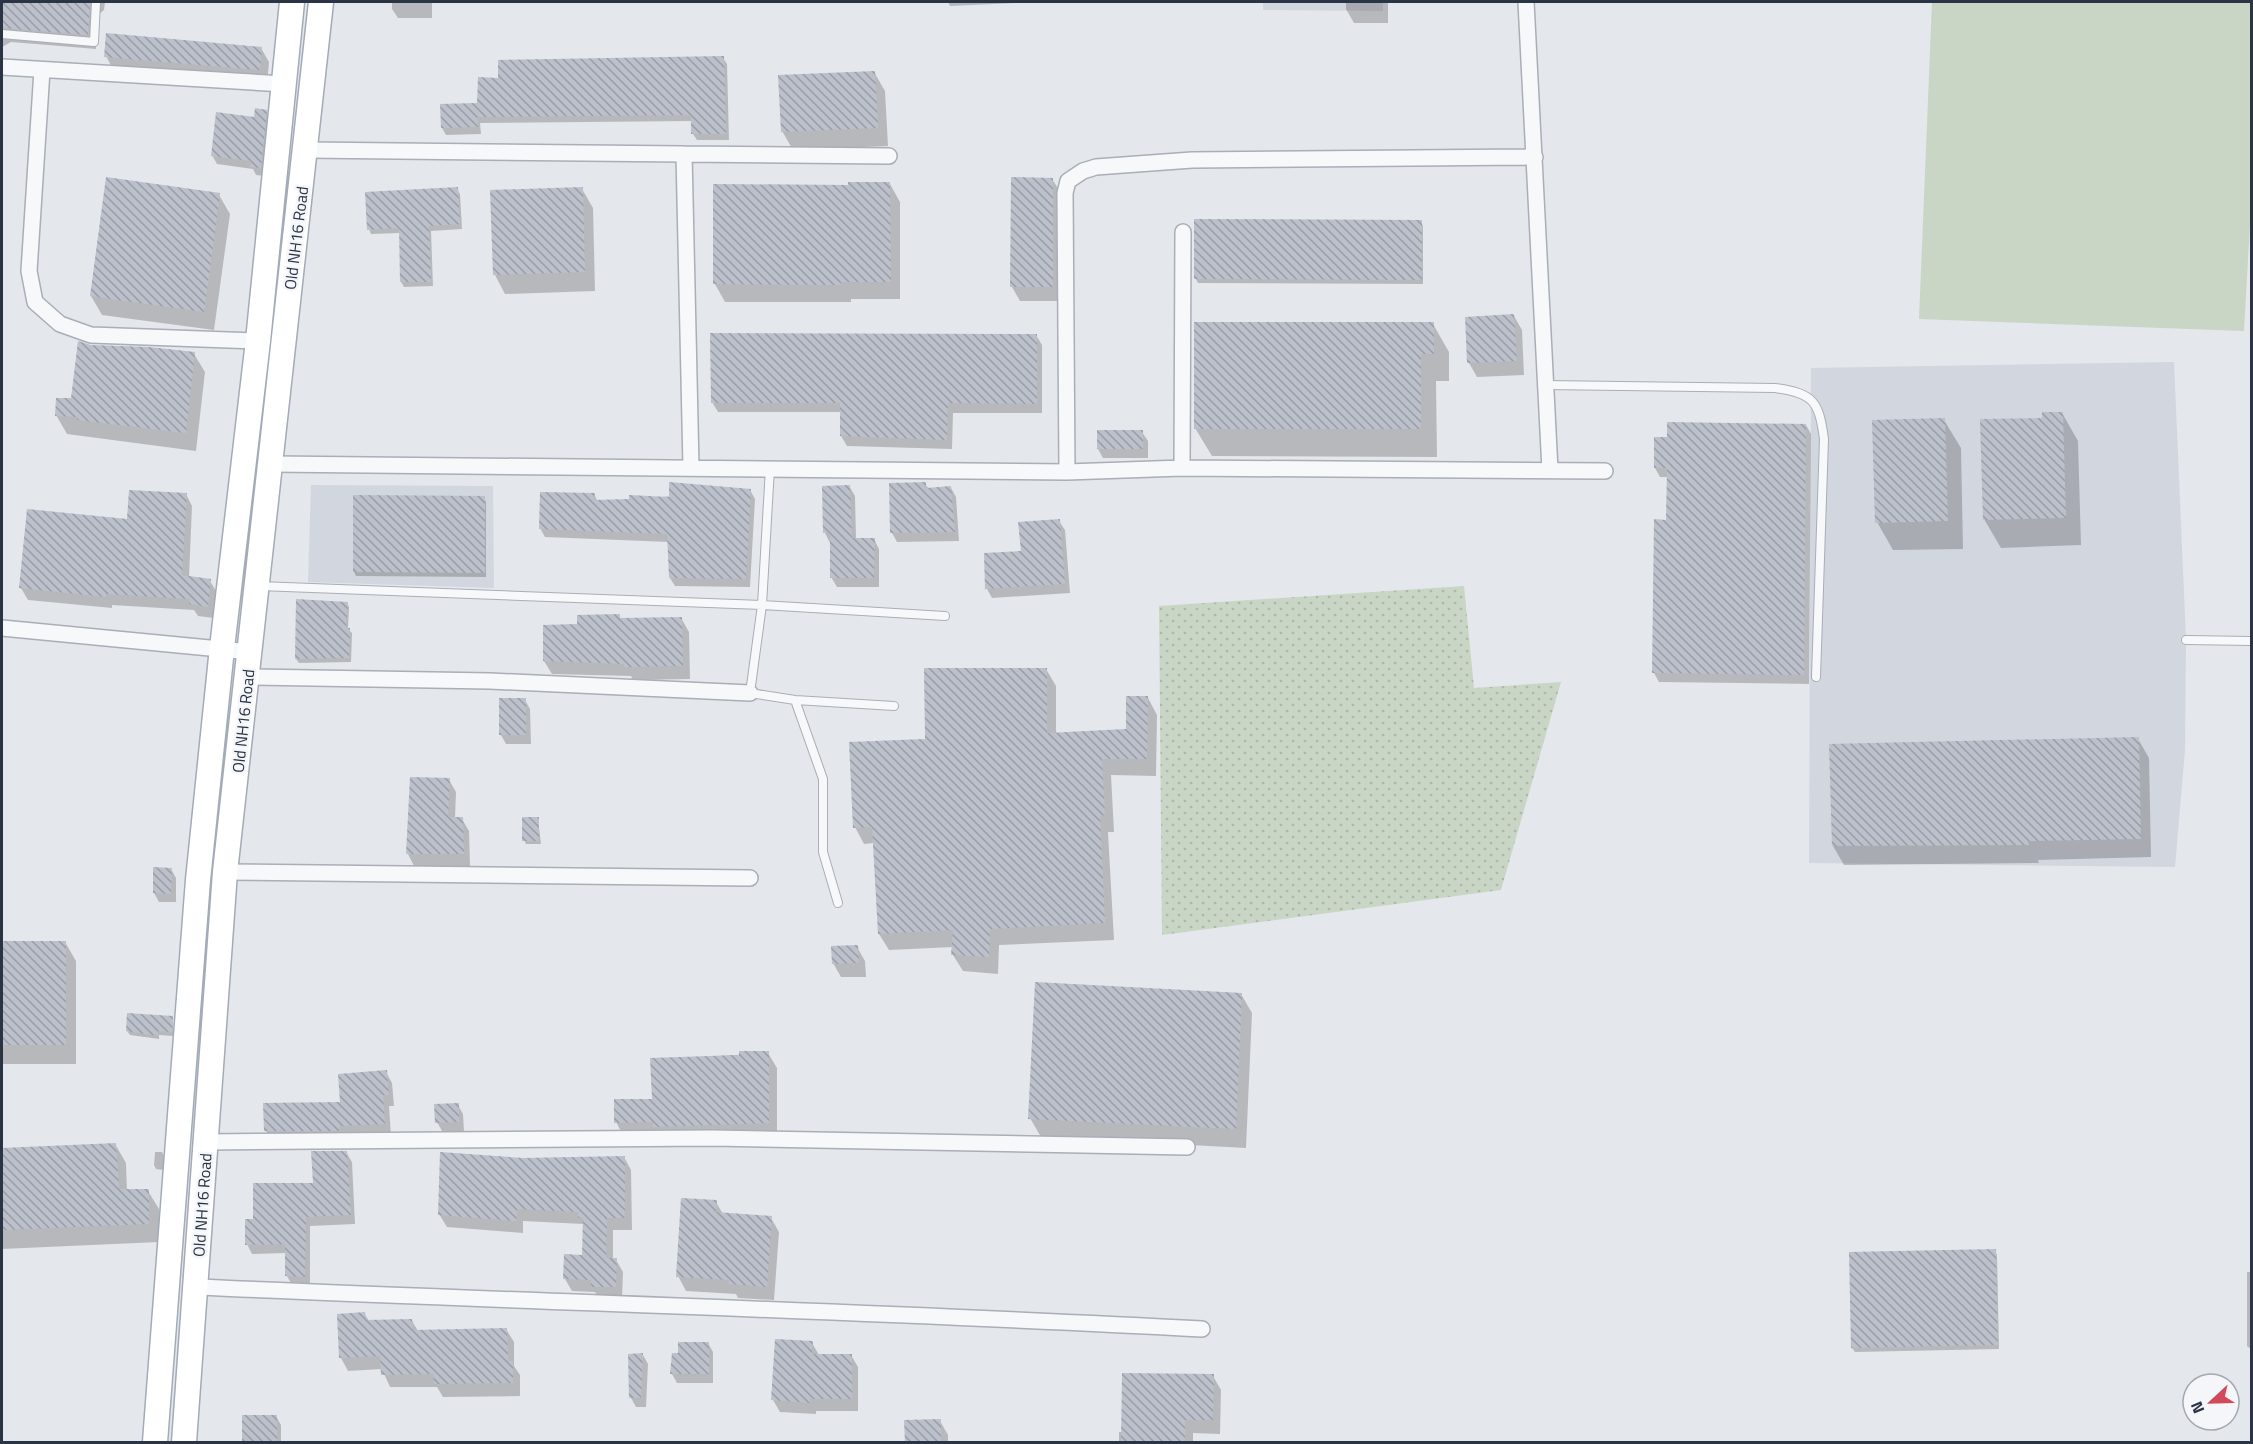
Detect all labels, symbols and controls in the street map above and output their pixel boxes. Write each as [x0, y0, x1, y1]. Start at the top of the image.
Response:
street label: Old NH16 Road [278, 185, 314, 291]
street label: Old NH16 Road [226, 668, 260, 774]
street label: Old NH16 Road [186, 1152, 218, 1258]
north arrow [2181, 1372, 2241, 1432]
text: N [2184, 1398, 2210, 1417]

